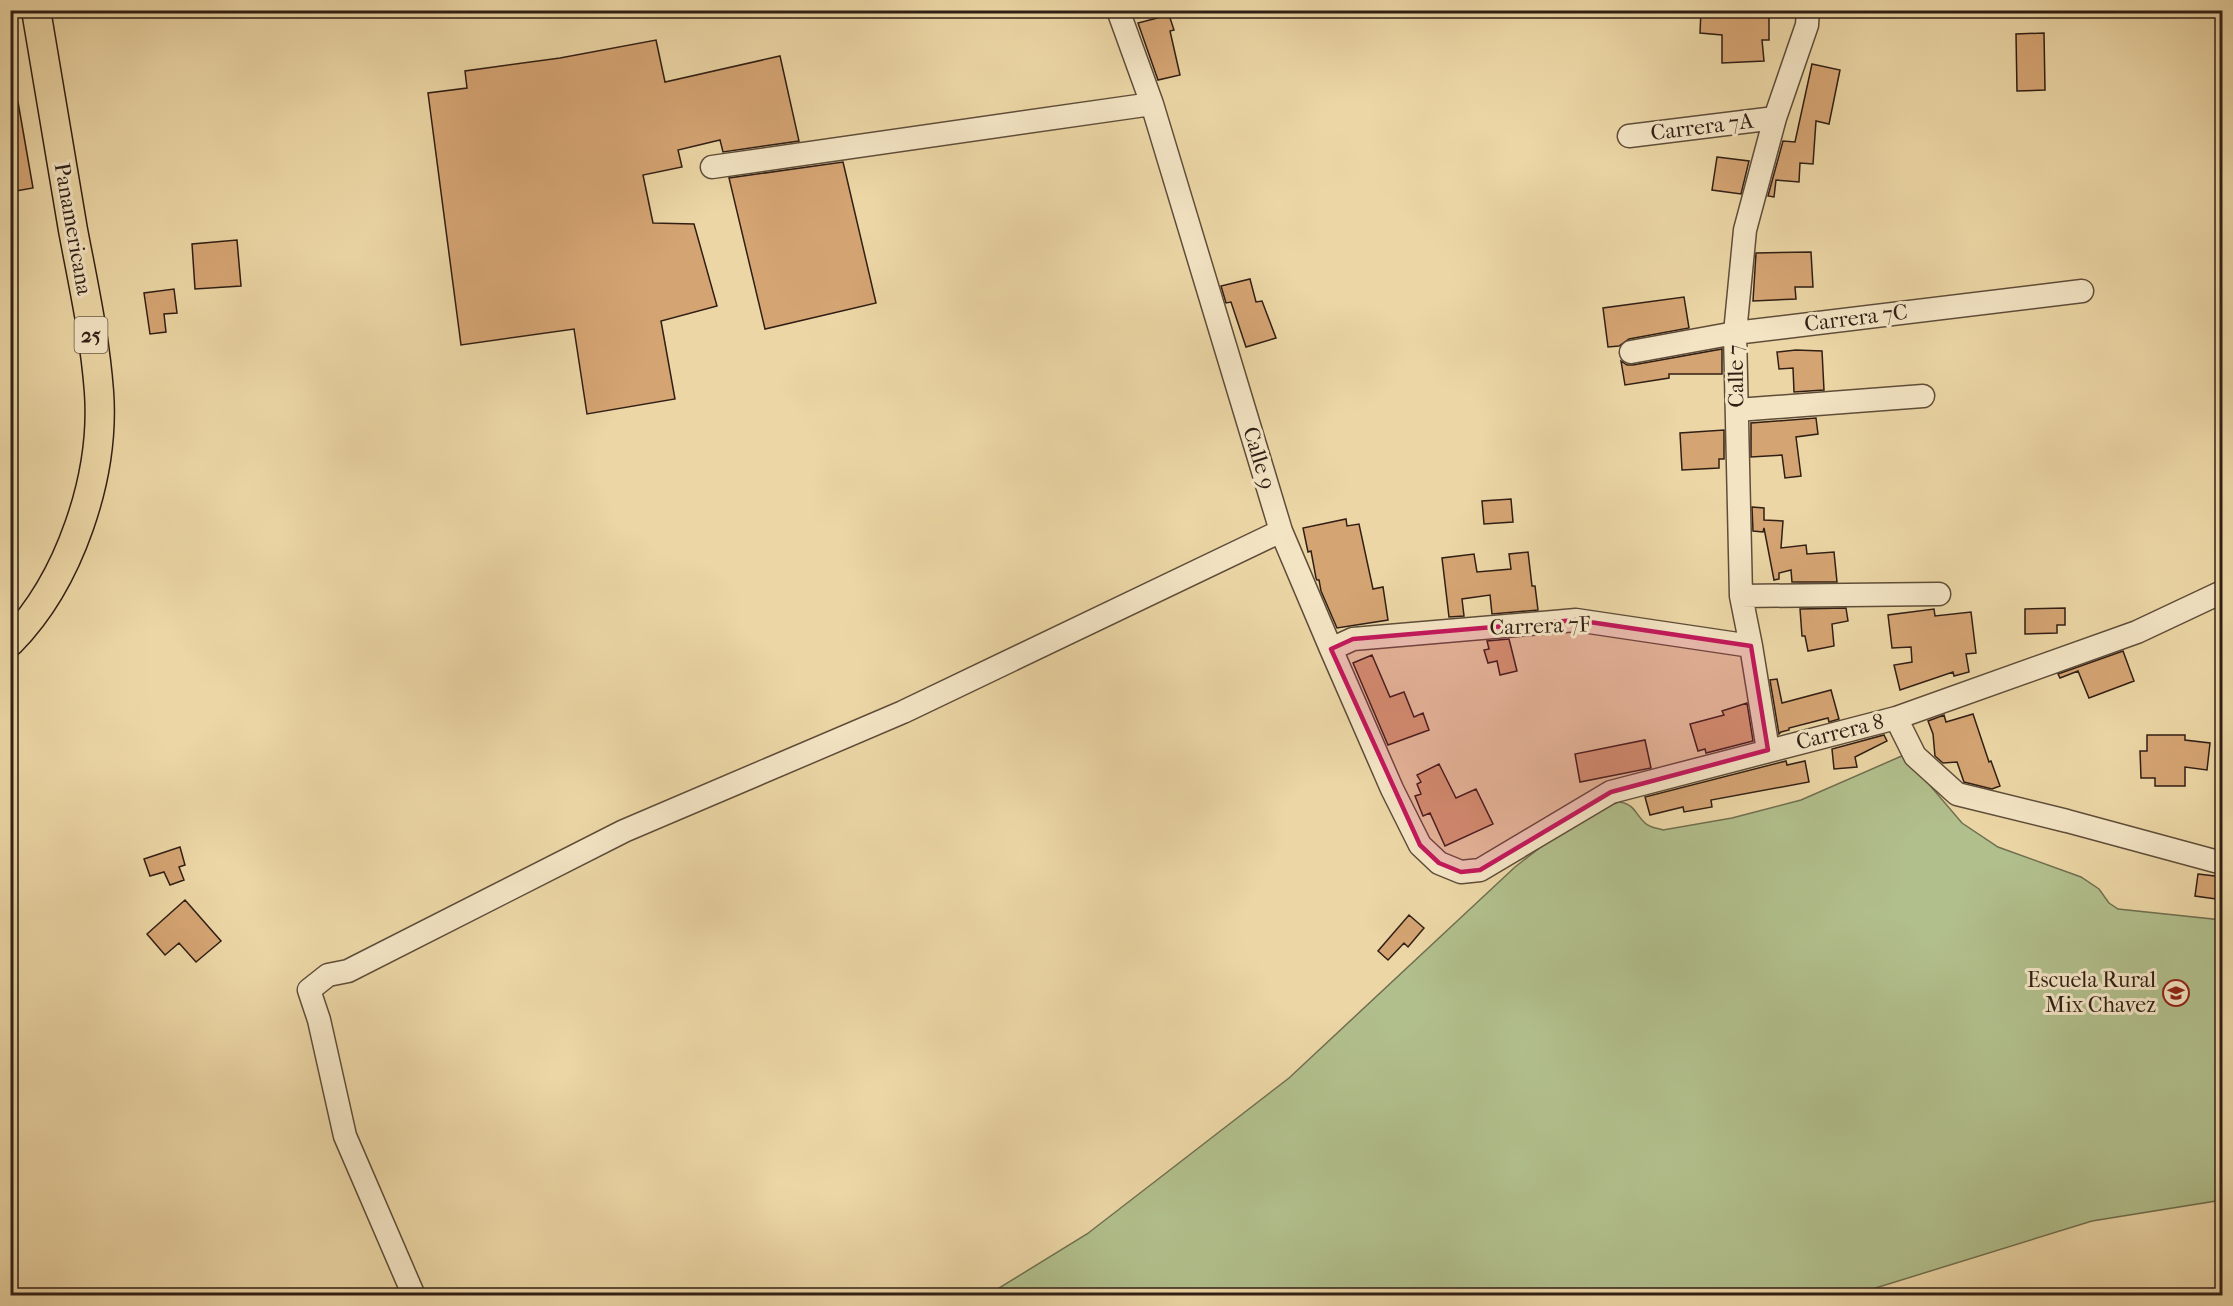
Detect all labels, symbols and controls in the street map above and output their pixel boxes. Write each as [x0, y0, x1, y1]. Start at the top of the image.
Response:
street label: Carrera 7A [1649, 108, 1756, 146]
street label: Panamericana [49, 161, 98, 298]
street label: Carrera 7C [1803, 299, 1909, 337]
road number: 25 [74, 317, 107, 353]
street label: Calle 7 [1722, 344, 1750, 408]
street label: Calle 9 [1237, 424, 1281, 492]
street label: Carrera 7F [1489, 611, 1591, 641]
street label: Carrera 8 [1793, 709, 1887, 755]
place label: Escuela Rural Mix Chavez [2027, 967, 2156, 1018]
school or university icon: Escuela Rural Mix Chavez [2161, 978, 2191, 1008]

